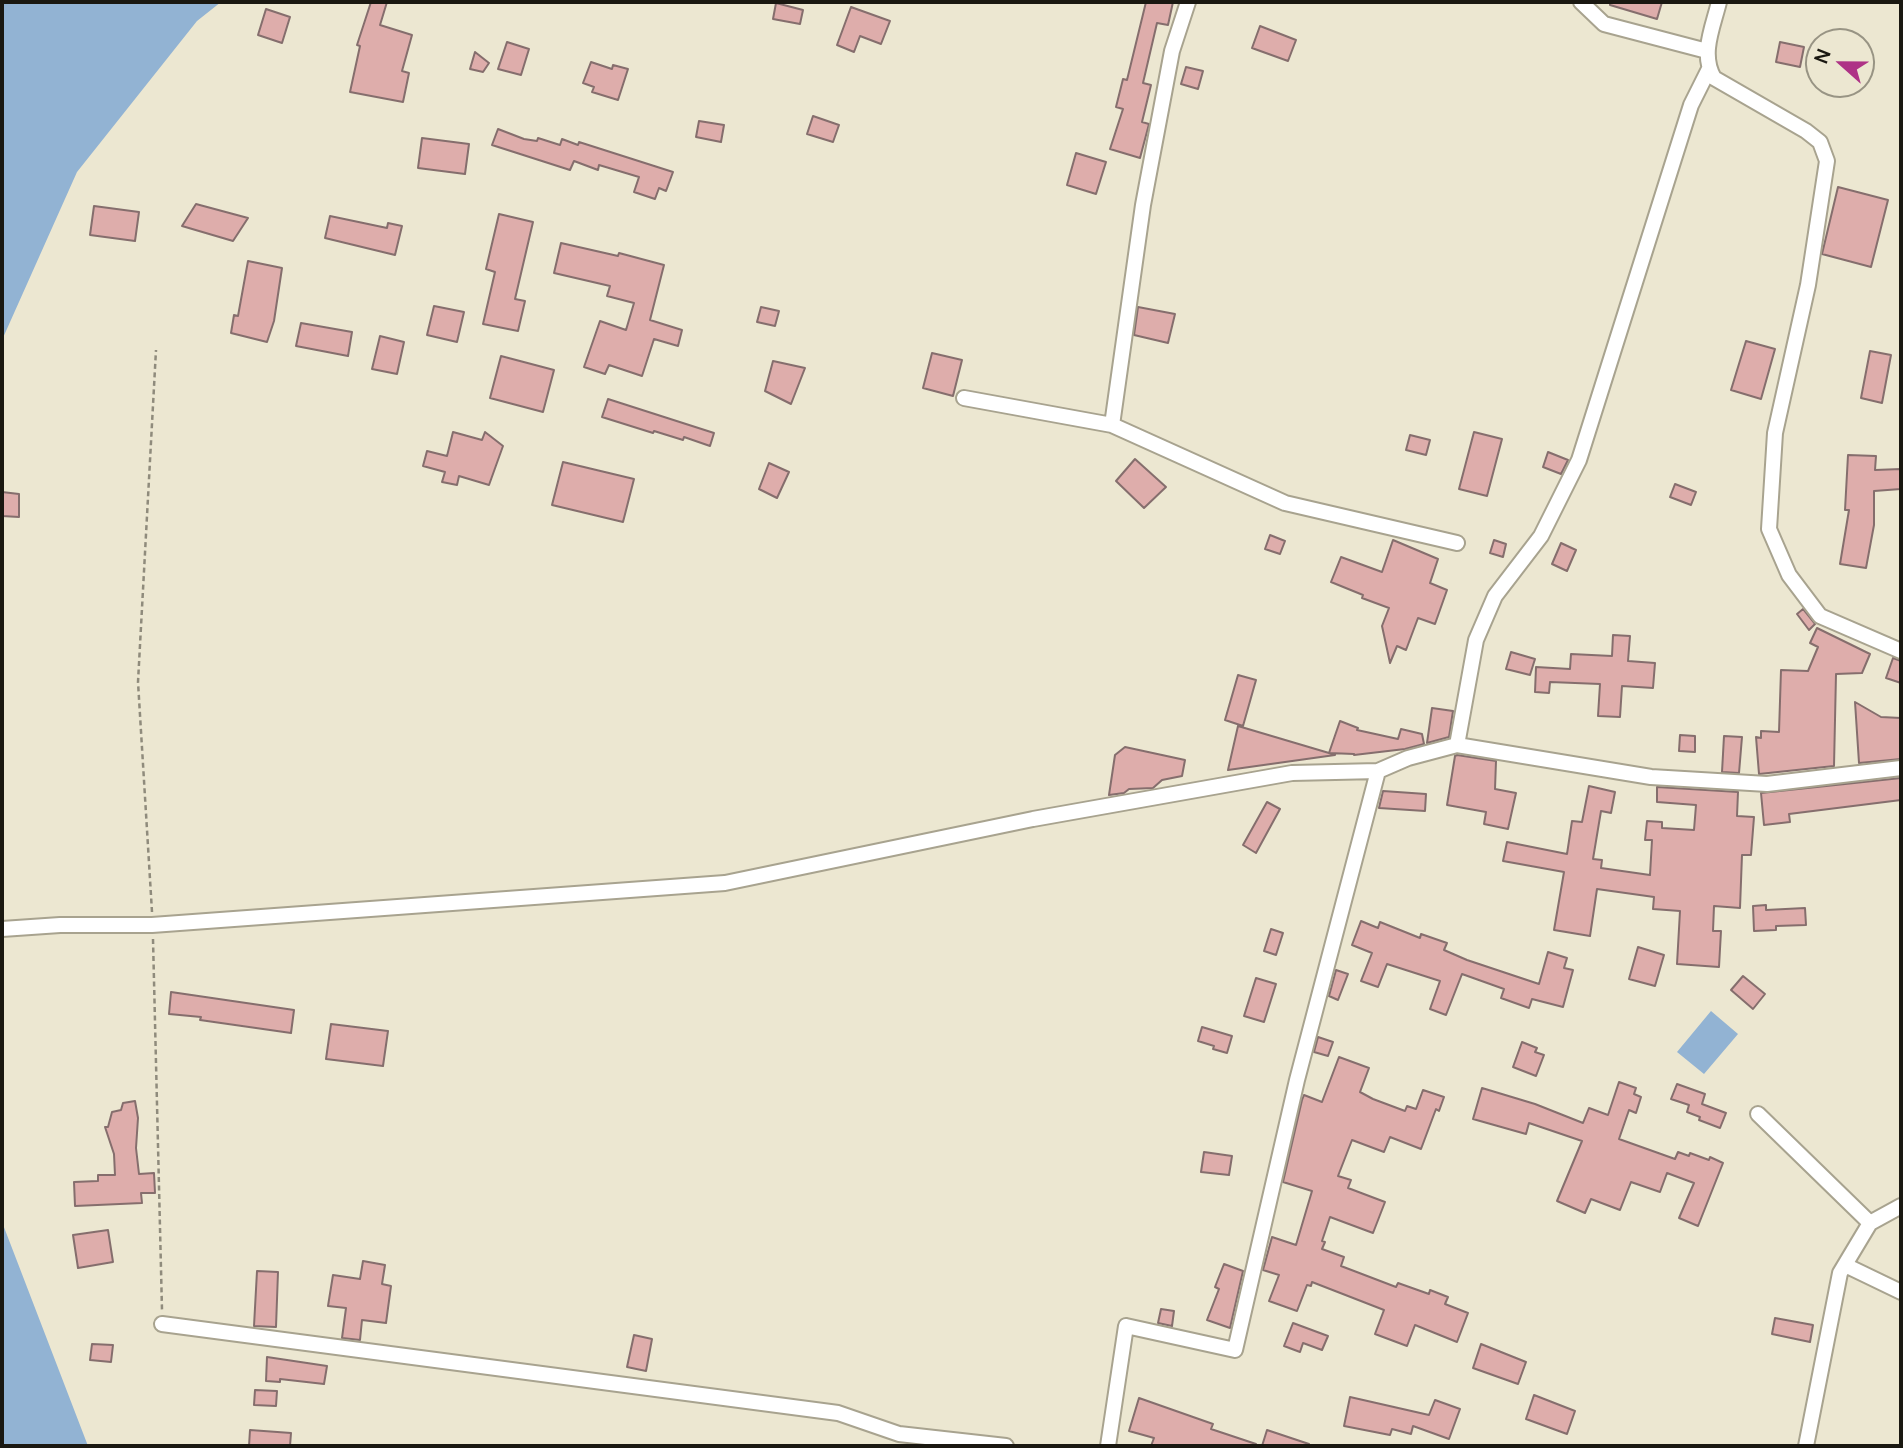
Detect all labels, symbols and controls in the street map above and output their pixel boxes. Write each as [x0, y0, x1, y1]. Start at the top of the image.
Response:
north arrow [1805, 28, 1875, 98]
text: N [1808, 45, 1837, 67]

